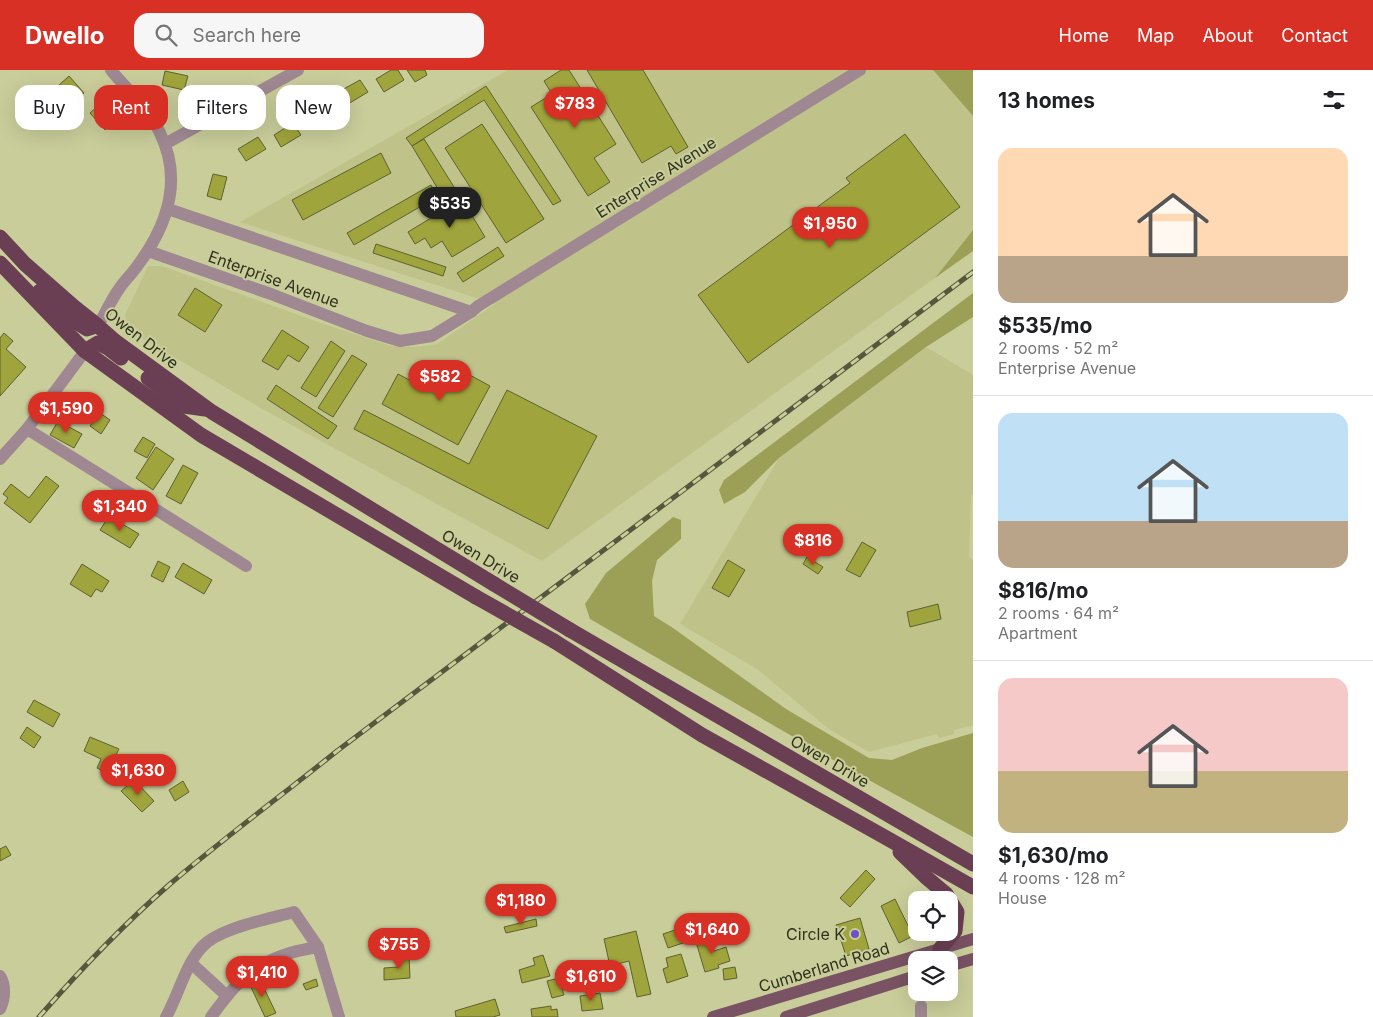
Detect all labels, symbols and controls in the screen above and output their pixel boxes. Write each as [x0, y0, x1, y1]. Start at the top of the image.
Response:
search box [134, 13, 484, 58]
text: Dwello [25, 21, 104, 50]
icon: search [152, 21, 180, 49]
text: Search here [192, 24, 301, 47]
text: Home [1059, 25, 1109, 46]
text: Map [1137, 25, 1174, 46]
text: About [1202, 25, 1253, 46]
text: Contact [1281, 25, 1348, 46]
chip: Buy [15, 85, 84, 130]
chip: Rent [94, 85, 168, 130]
chip: Filters [178, 85, 266, 130]
chip: New [276, 85, 350, 130]
icon: filters [1320, 86, 1348, 114]
pin: $783 [545, 87, 605, 129]
text: 13 homes [998, 88, 1095, 113]
text: $783 [555, 93, 595, 113]
street label: Enterprise Avenue [592, 132, 720, 222]
icon: home [1128, 180, 1218, 270]
pin: $535 [420, 186, 480, 229]
text: $535 [429, 193, 471, 213]
pin: $1,950 [789, 206, 871, 249]
text: $1,950 [803, 213, 857, 233]
street label: Enterprise Avenue [206, 246, 342, 312]
street label: Owen Drive [101, 303, 183, 373]
text: $535/mo [998, 313, 1092, 338]
text: 2 rooms · 52 m² [998, 338, 1118, 358]
text: Enterprise Avenue [998, 358, 1136, 378]
pin: $582 [410, 360, 470, 402]
text: $582 [419, 366, 461, 386]
pin: $1,590 [25, 392, 107, 434]
text: $1,590 [39, 398, 93, 418]
icon: home [1128, 446, 1218, 536]
pin: $1,340 [79, 490, 161, 532]
text: $1,340 [93, 496, 147, 516]
pin: $816 [783, 524, 843, 566]
street label: Owen Drive [438, 525, 524, 587]
text: $816 [794, 530, 832, 550]
text: $816/mo [998, 578, 1088, 603]
text: 2 rooms · 64 m² [998, 603, 1119, 623]
text: Apartment [998, 623, 1078, 643]
icon: home [1128, 711, 1218, 801]
street label: Owen Drive [787, 730, 873, 792]
pin: $1,630 [97, 754, 179, 796]
text: $1,630 [111, 760, 165, 780]
text: $1,630/mo [998, 843, 1109, 868]
text: 4 rooms · 128 m² [998, 868, 1126, 888]
pin: $1,180 [480, 884, 562, 926]
text: House [998, 888, 1047, 908]
text: $1,180 [496, 890, 546, 910]
map controls [908, 891, 958, 1001]
button: locate [908, 891, 958, 941]
pin: $1,640 [671, 912, 753, 955]
text: $1,640 [685, 919, 739, 939]
place label: Circle K [786, 924, 845, 944]
pin: $755 [369, 928, 429, 970]
marker: Circle K [849, 928, 861, 940]
text: $755 [379, 934, 419, 954]
street label: Cumberland Road [756, 938, 892, 996]
button: layers [908, 951, 958, 1001]
pin: $1,410 [221, 956, 303, 998]
pin: $1,610 [550, 960, 632, 1002]
text: $1,410 [237, 962, 287, 982]
text: $1,610 [566, 966, 616, 986]

